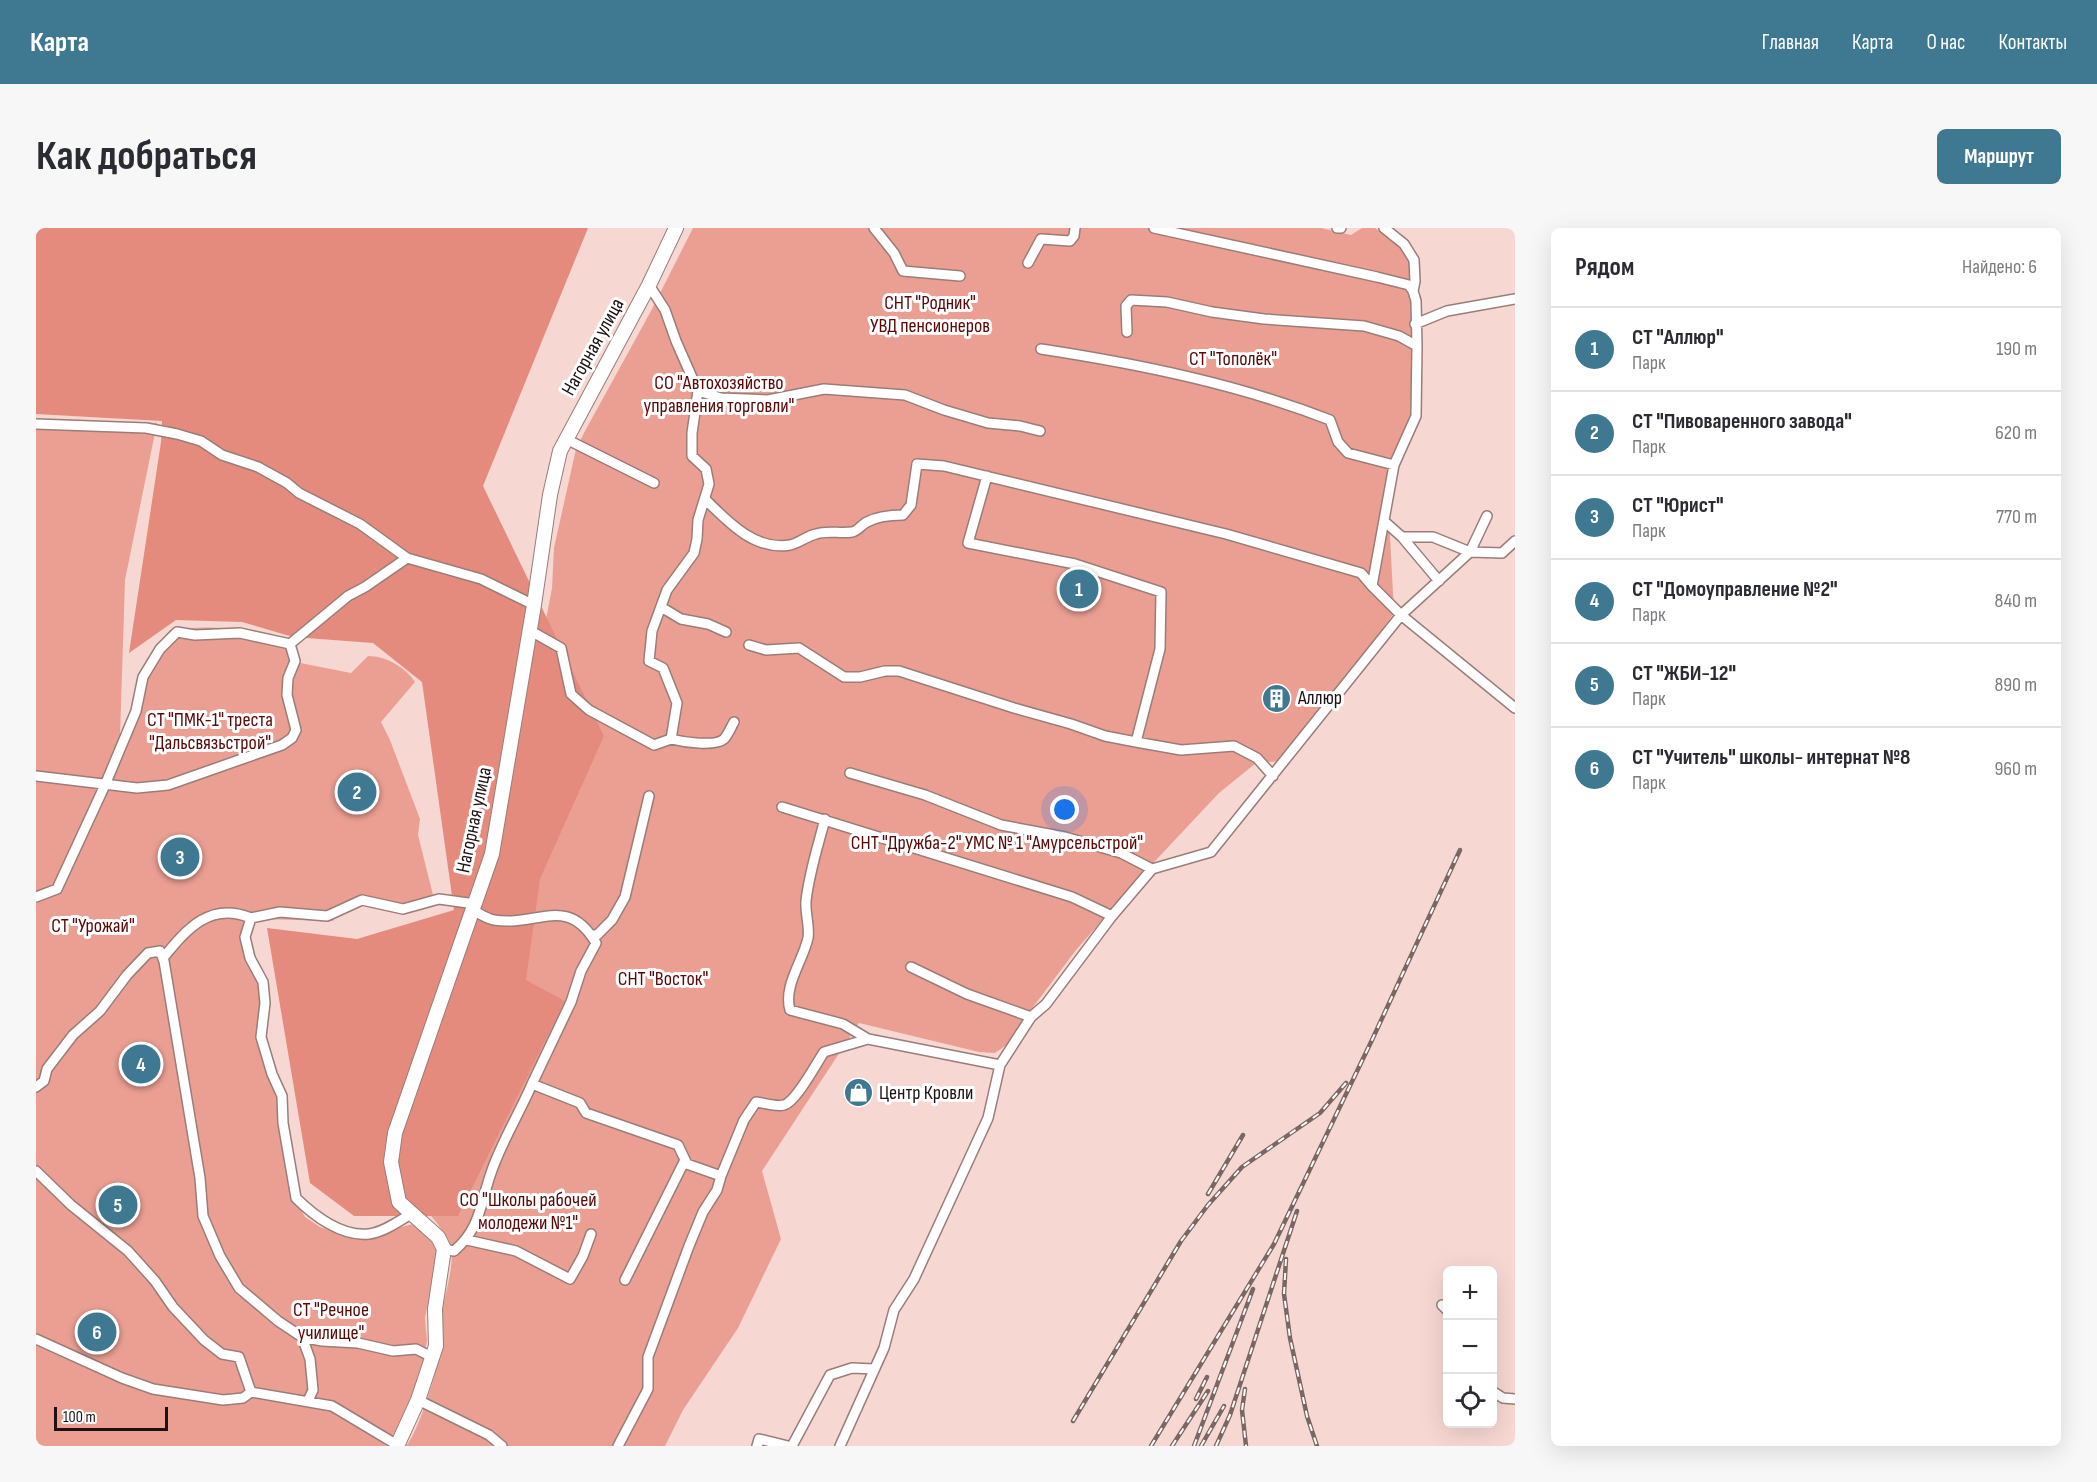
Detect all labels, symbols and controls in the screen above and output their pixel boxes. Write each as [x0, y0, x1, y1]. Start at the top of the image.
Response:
text: Карта [30, 26, 89, 59]
text: Главная [1762, 30, 1819, 55]
text: Карта [1852, 30, 1893, 55]
text: О нас [1926, 30, 1965, 55]
text: Контакты [1998, 30, 2067, 55]
button: Маршрут [1937, 129, 2061, 184]
text: Как добраться [36, 131, 257, 182]
text: Рядом [1575, 252, 1634, 283]
text: Найдено: 6 [1962, 255, 2037, 279]
park label: СНТ "Родник" УВД пенсионеров [870, 291, 990, 338]
street label: Нагорная улица [557, 294, 629, 400]
text: СТ "Аллюр" [1632, 324, 1724, 351]
text: 1 [1591, 337, 1598, 361]
text: 190 m [1996, 337, 2037, 361]
park label: СТ "Тополёк" [1189, 347, 1277, 371]
text: Парк [1632, 351, 1666, 375]
park label: СО "Автохозяйство управления торговли" [644, 371, 794, 418]
text: СТ "Пивоваренного завода" [1632, 408, 1852, 435]
text: 2 [1590, 421, 1599, 445]
text: 620 m [1995, 421, 2037, 445]
text: Парк [1632, 435, 1666, 459]
text: СТ "Юрист" [1632, 492, 1724, 519]
text: 3 [1590, 505, 1599, 529]
text: 770 m [1996, 505, 2037, 529]
text: Парк [1632, 519, 1666, 543]
pin: 1 [1060, 566, 1098, 612]
text: СТ "Домоуправление №2" [1632, 576, 1838, 603]
text: 4 [1590, 589, 1599, 613]
text: 840 m [1995, 589, 2037, 613]
text: Парк [1632, 603, 1666, 627]
text: СТ "ЖБИ-12" [1632, 660, 1736, 687]
text: 5 [1590, 673, 1599, 697]
text: 890 m [1994, 673, 2037, 697]
building icon: Аллюр [1261, 682, 1293, 714]
place label: Аллюр [1297, 686, 1342, 710]
text: Парк [1632, 687, 1666, 711]
park label: СТ "ПМК-1" треста "Дальсвязьстрой" [147, 708, 273, 755]
text: СТ "Учитель" школы- интернат №8 [1632, 744, 1910, 771]
text: 6 [1590, 757, 1599, 781]
text: 960 m [1994, 757, 2037, 781]
street label: Нагорная улица [451, 765, 497, 875]
pin: 2 [338, 770, 376, 814]
text: Парк [1632, 771, 1666, 795]
your location [1050, 795, 1079, 824]
park label: СНТ "Дружба-2" УМС № 1 "Амурсельстрой" [851, 831, 1143, 855]
pin: 3 [160, 834, 200, 880]
park label: СТ "Урожай" [51, 914, 135, 938]
park label: СНТ "Восток" [618, 967, 708, 991]
pin: 4 [122, 1042, 160, 1086]
shop icon: Центр Кровли [842, 1077, 874, 1109]
place label: Центр Кровли [879, 1081, 973, 1105]
pin: 5 [98, 1182, 137, 1228]
park label: СО "Школы рабочей молодежи №1" [459, 1188, 597, 1235]
map controls [1443, 1266, 1497, 1428]
button: + [1443, 1266, 1497, 1320]
park label: СТ "Речное училище" [293, 1298, 369, 1345]
pin: 6 [78, 1310, 116, 1354]
button: − [1443, 1320, 1497, 1374]
button: locate [1443, 1374, 1497, 1428]
scale bar [54, 1404, 168, 1432]
text: 100 m [63, 1408, 96, 1427]

